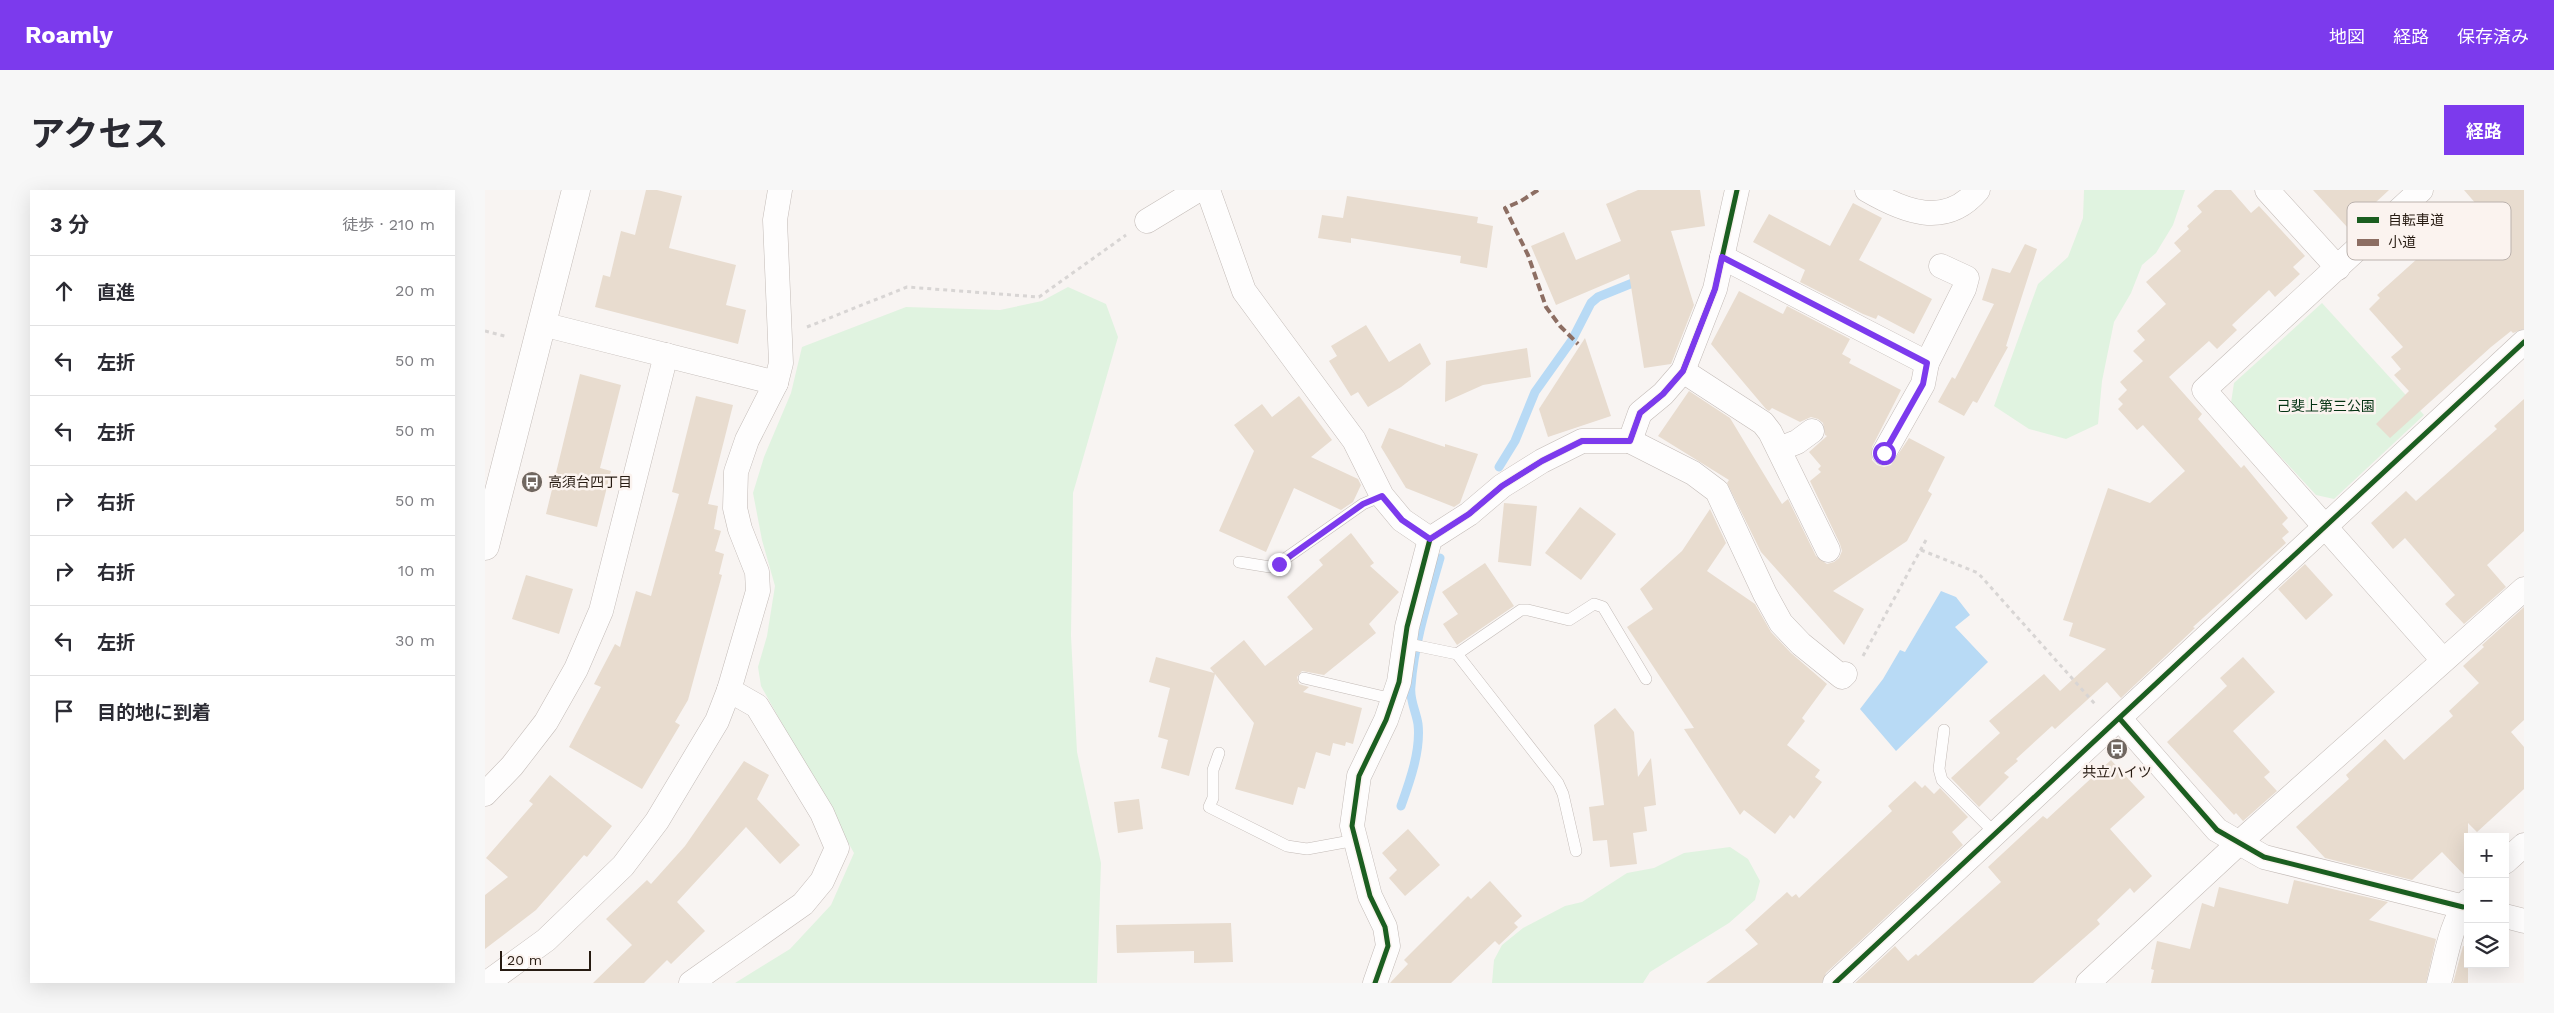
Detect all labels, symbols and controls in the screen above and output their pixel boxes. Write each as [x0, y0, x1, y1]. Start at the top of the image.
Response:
text: Roamly [25, 21, 113, 49]
text: 地図 [2329, 26, 2365, 47]
text: 経路 [2393, 26, 2429, 47]
text: 保存済み [2457, 26, 2529, 47]
button: 経路 [2444, 105, 2524, 155]
text: アクセス [30, 113, 168, 155]
legend [2347, 202, 2511, 260]
text: 3 分 [50, 212, 89, 237]
text: 自転車道 [2388, 212, 2444, 228]
text: 徒歩 · 210 m [342, 215, 435, 234]
text: 小道 [2388, 234, 2416, 250]
icon: ahead [50, 277, 78, 305]
text: 直進 [97, 281, 135, 304]
text: 20 m [395, 281, 435, 300]
icon: left [50, 347, 78, 375]
text: 左折 [97, 351, 135, 374]
text: 50 m [395, 351, 435, 370]
park label: 己斐上第三公園 [2277, 398, 2375, 414]
icon: left [50, 417, 78, 445]
text: 左折 [97, 421, 135, 444]
text: 50 m [395, 421, 435, 440]
route start [1873, 442, 1896, 465]
bus stop icon: 高須台四丁目 [520, 470, 544, 494]
place label: 高須台四丁目 [548, 474, 632, 490]
icon: right [50, 487, 78, 515]
text: 右折 [97, 491, 135, 514]
text: 50 m [395, 491, 435, 510]
route end [1268, 553, 1291, 576]
icon: right [50, 557, 78, 585]
text: 右折 [97, 561, 135, 584]
text: 10 m [398, 561, 435, 580]
icon: left [50, 627, 78, 655]
text: 左折 [97, 631, 135, 654]
text: 30 m [395, 631, 435, 650]
icon: arrive [50, 697, 78, 725]
text: 目的地に到着 [97, 701, 211, 724]
bus stop icon: 共立ハイツ [2105, 737, 2129, 761]
place label: 共立ハイツ [2082, 764, 2152, 780]
map controls [2464, 833, 2509, 968]
button: + [2464, 833, 2509, 878]
button: − [2464, 878, 2509, 923]
button: layers [2464, 923, 2509, 968]
scale bar [500, 948, 591, 971]
text: 20 m [507, 952, 542, 968]

